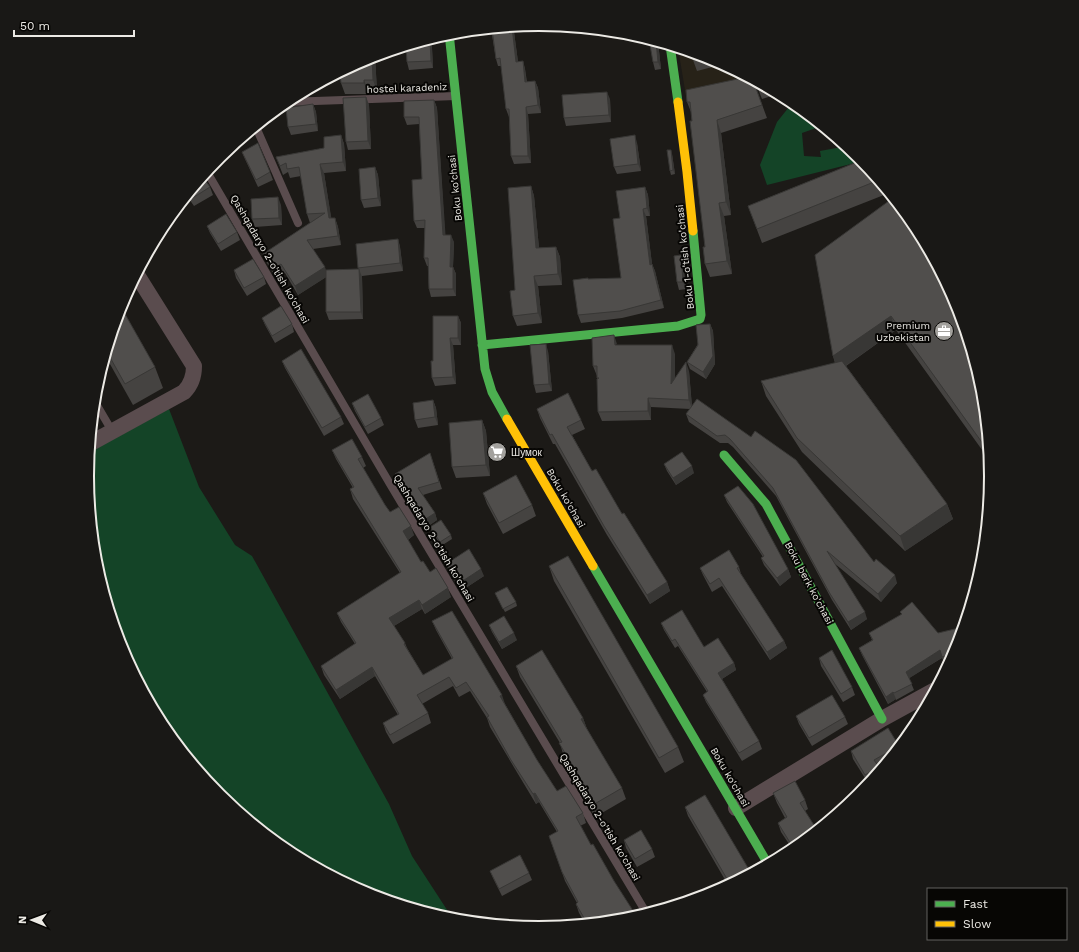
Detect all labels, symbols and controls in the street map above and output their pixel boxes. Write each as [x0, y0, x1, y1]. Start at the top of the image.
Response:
scale bar [14, 12, 134, 38]
text: 50 m [20, 19, 50, 33]
street label: hostel karadeniz [367, 81, 447, 95]
street label: Boku ko'chasi [446, 154, 464, 222]
street label: Qashqadaryo 2-o'tish ko'chasi [229, 193, 311, 325]
street label: Boku 1-o'tish ko'chasi [674, 204, 696, 310]
place label: Premium Uzbekistan [876, 320, 930, 343]
office icon: Premium Uzbekistan [933, 320, 955, 342]
supermarket icon: Шумок [486, 441, 508, 463]
place label: Шумок [511, 447, 542, 458]
street label: Boku ko'chasi [545, 466, 587, 530]
street label: Qashqadaryo 2-o'tish ko'chasi [392, 472, 476, 604]
street label: Boku berk ko'chasi [783, 540, 835, 626]
street label: Boku ko'chasi [709, 745, 751, 809]
street label: Qashqadaryo 2-o'tish ko'chasi [558, 751, 642, 883]
legend [927, 888, 1067, 940]
text: Fast [963, 897, 988, 911]
north arrow [12, 900, 52, 940]
text: N [16, 916, 29, 924]
text: Slow [963, 917, 991, 931]

